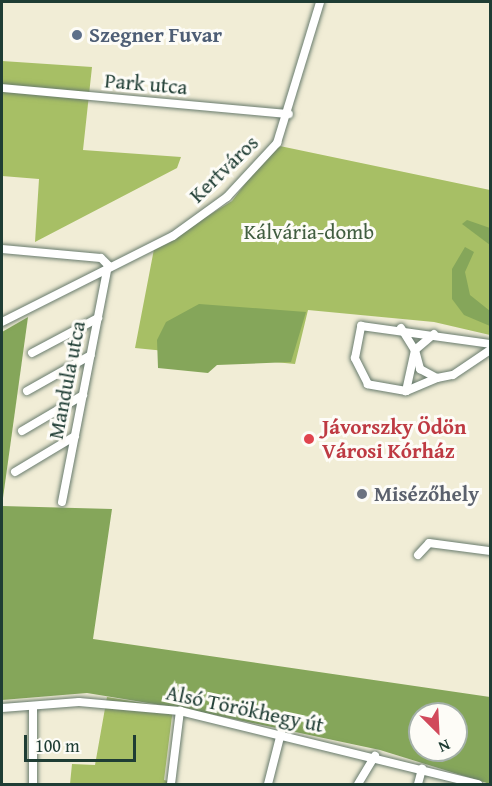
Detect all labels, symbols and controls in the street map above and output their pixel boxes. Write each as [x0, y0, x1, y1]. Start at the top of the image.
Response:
place label: Szegner Fuvar [89, 22, 222, 48]
marker: Szegner Fuvar [70, 28, 84, 42]
street label: Park utca [103, 68, 189, 100]
street label: Kertváros [184, 130, 264, 208]
park label: Kálvária-domb [244, 219, 374, 245]
street label: Mandula utca [43, 319, 91, 441]
place label: Jávorszky Ödön Városi Kórház [322, 414, 466, 464]
marker: Jávorszky Ödön Városi Kórház [300, 430, 318, 448]
place label: Misézőhely [374, 481, 479, 507]
marker: Misézőhely [355, 487, 369, 501]
street label: Alsó Törökhegy út [164, 680, 326, 738]
north arrow [408, 702, 468, 762]
scale bar [27, 723, 140, 761]
text: 100 m [35, 732, 80, 759]
text: N [435, 733, 454, 760]

